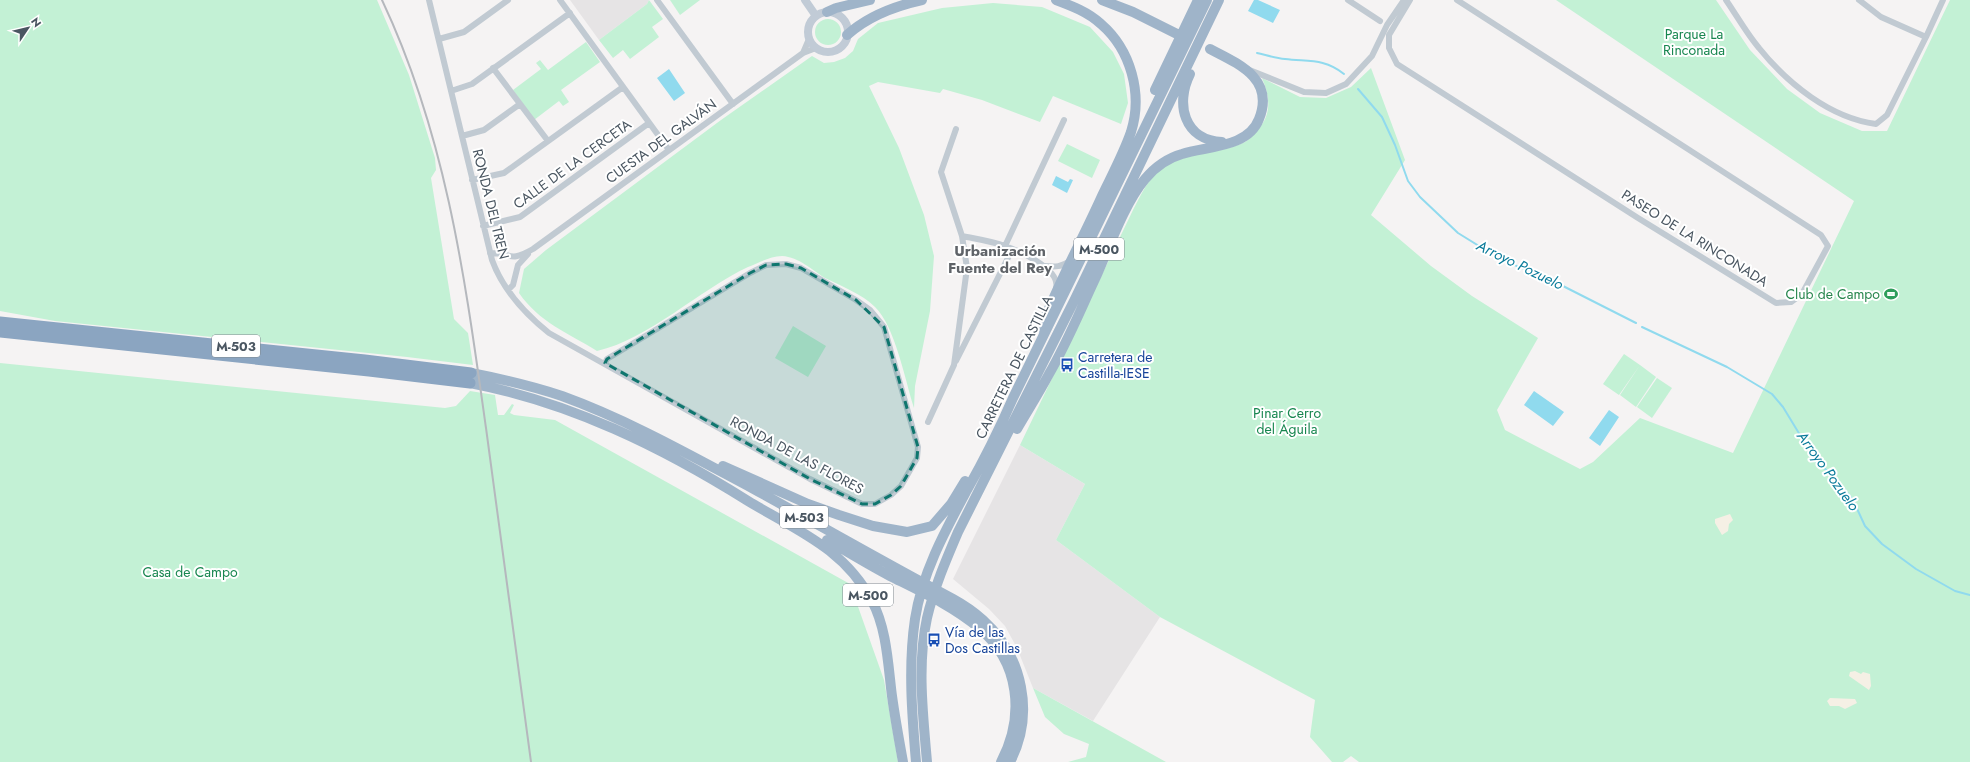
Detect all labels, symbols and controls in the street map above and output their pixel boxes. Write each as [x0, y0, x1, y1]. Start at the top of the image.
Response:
north arrow [8, 8, 48, 48]
text: N [27, 14, 45, 30]
park label: Parque La Rinconada [1663, 24, 1725, 60]
street label: CUESTA DEL GALVÁN [602, 94, 720, 188]
street label: CALLE DE LA CERCETA [509, 114, 636, 214]
street label: RONDA DEL TREN [468, 147, 514, 261]
street label: PASEO DE LA RINCONADA [1618, 185, 1773, 292]
water label: Arroyo Pozuelo [1472, 234, 1567, 296]
road number: M-500 [1074, 238, 1124, 260]
district label: Urbanización Fuente del Rey [948, 240, 1052, 279]
place label: Club de Campo [1785, 284, 1880, 304]
sports icon: Club de Campo [1883, 286, 1899, 302]
street label: CARRETERA DE CASTILLA [971, 291, 1058, 442]
road number: M-503 [212, 335, 260, 357]
place label: Carretera de Castilla-IESE [1078, 347, 1152, 383]
bus stop icon: Carretera de Castilla-IESE [1059, 357, 1075, 373]
park label: Pinar Cerro del Águila [1253, 403, 1321, 439]
street label: RONDA DE LAS FLORES [727, 411, 868, 499]
water label: Arroyo Pozuelo [1791, 426, 1865, 516]
road number: M-503 [780, 506, 828, 528]
park label: Casa de Campo [142, 562, 238, 582]
road number: M-500 [843, 584, 893, 606]
place label: Vía de las Dos Castillas [945, 622, 1020, 658]
bus stop icon: Vía de las Dos Castillas [926, 632, 942, 648]

